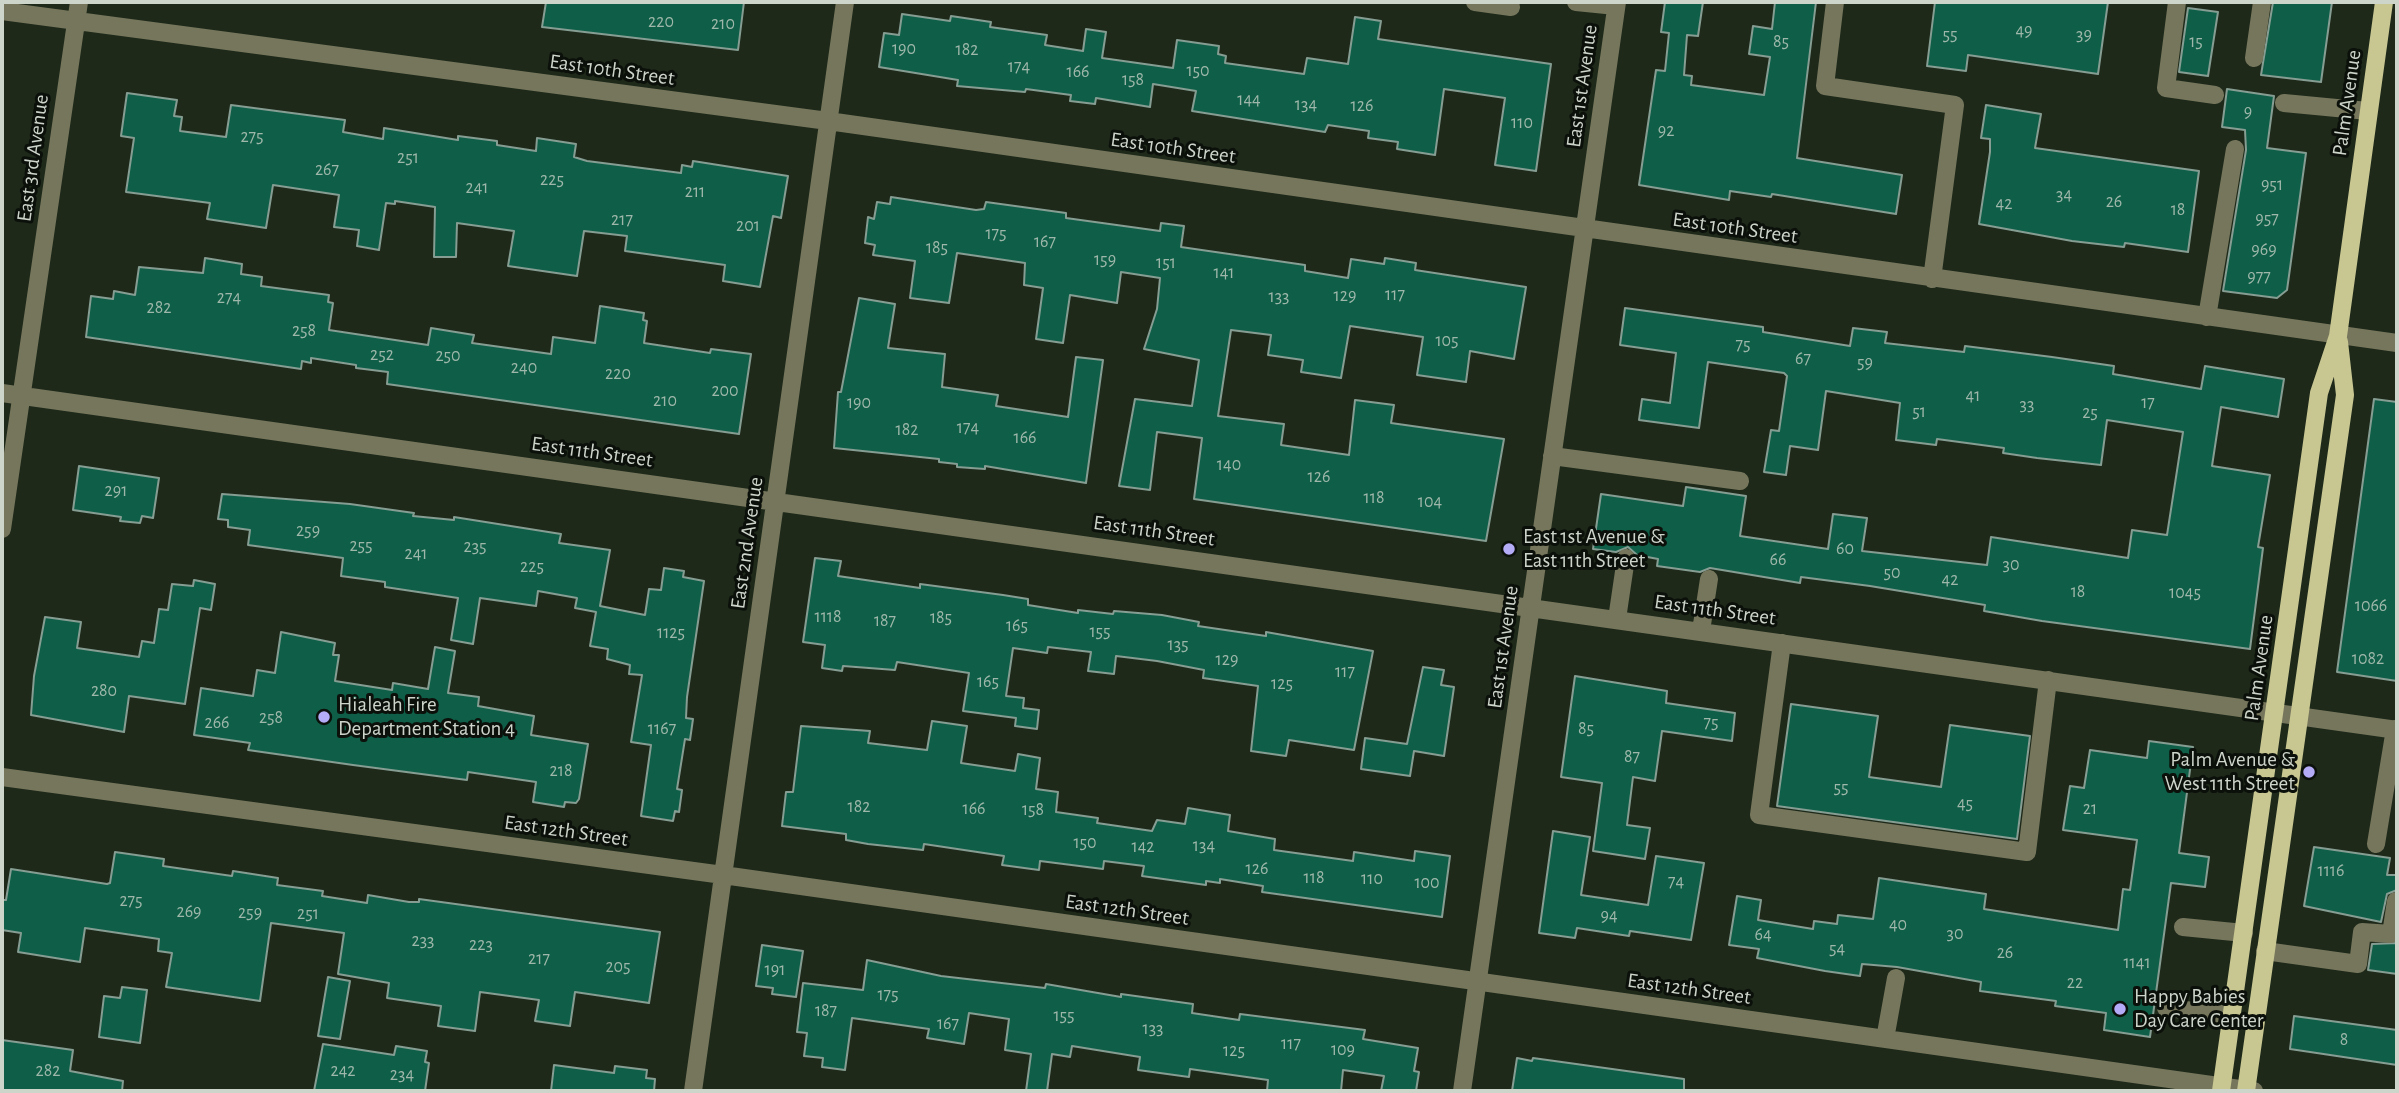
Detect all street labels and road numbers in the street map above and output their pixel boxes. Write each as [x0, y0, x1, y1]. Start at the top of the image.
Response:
street label: East 1st Avenue [1561, 23, 1603, 149]
street label: Palm Avenue [2327, 48, 2367, 158]
street label: East 10th Street [548, 49, 676, 91]
street label: East 3rd Avenue [12, 93, 54, 223]
street label: East 10th Street [1109, 127, 1237, 169]
street label: East 10th Street [1671, 207, 1799, 249]
street label: East 11th Street [530, 431, 654, 473]
street label: East 2nd Avenue [725, 475, 769, 611]
street label: East 11th Street [1092, 510, 1216, 552]
street label: East 1st Avenue [1482, 584, 1524, 710]
street label: East 11th Street [1653, 589, 1777, 631]
street label: Palm Avenue [2239, 613, 2279, 723]
street label: East 12th Street [503, 810, 629, 852]
street label: East 12th Street [1064, 889, 1190, 931]
street label: East 12th Street [1626, 968, 1752, 1010]

